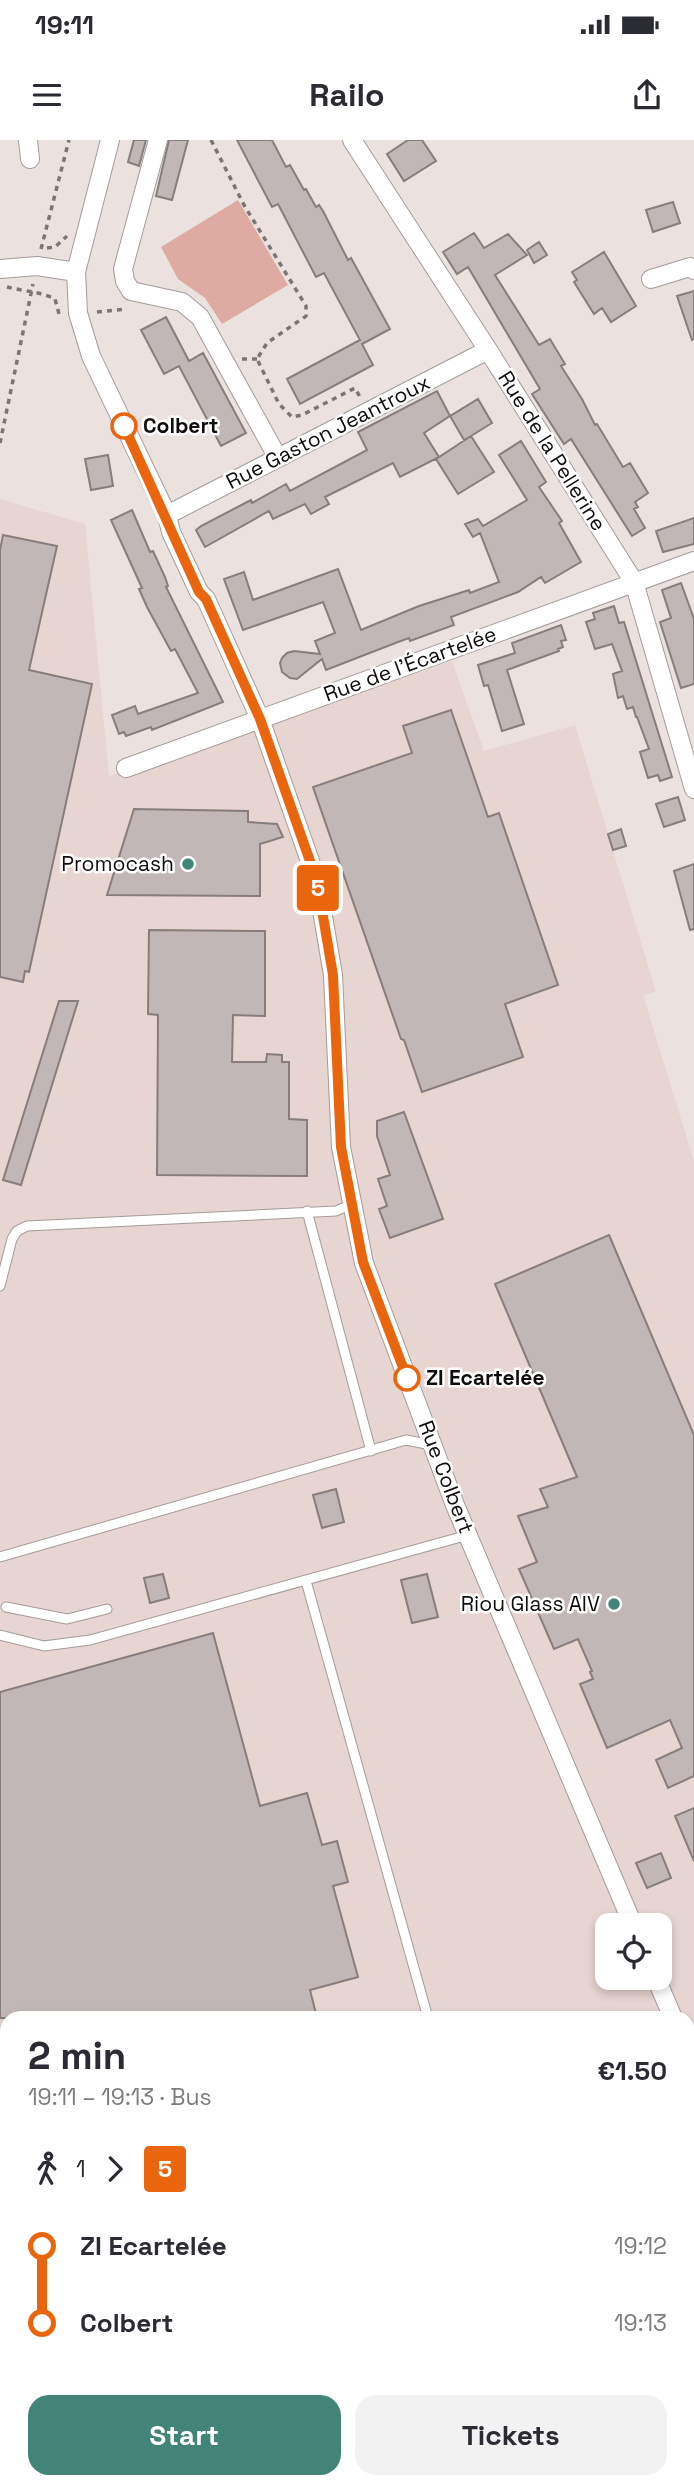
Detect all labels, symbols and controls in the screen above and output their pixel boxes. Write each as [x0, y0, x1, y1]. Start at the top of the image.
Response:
text: 19:11 [35, 8, 94, 42]
text: Railo [309, 75, 385, 115]
icon: menu [28, 76, 66, 114]
icon: share [628, 76, 666, 114]
street label: Rue de la Pellerine [492, 366, 613, 536]
street label: Rue Gaston Jeantroux [221, 368, 434, 495]
place label: Colbert [143, 412, 218, 439]
marker: Colbert [111, 413, 137, 439]
street label: Rue de l'Écartelée [320, 620, 500, 707]
place label: Promocash [61, 850, 174, 877]
marker: Promocash [180, 856, 196, 872]
line badge: 5 [295, 865, 341, 911]
text: 5 [311, 872, 325, 903]
place label: ZI Ecartelée [426, 1364, 545, 1391]
marker: ZI Ecartelée [394, 1365, 420, 1391]
street label: Rue Colbert [413, 1416, 480, 1537]
place label: Riou Glass AIV [461, 1590, 600, 1617]
marker: Riou Glass AIV [606, 1596, 622, 1612]
map controls [595, 1913, 672, 1990]
button: locate [595, 1913, 672, 1990]
text: 2 min [28, 2032, 126, 2080]
text: €1.50 [597, 2054, 667, 2088]
text: 19:11 – 19:13 · Bus [28, 2082, 212, 2112]
icon: walk [28, 2150, 66, 2188]
icon: forward [96, 2150, 134, 2188]
text: 5 [158, 2153, 172, 2184]
text: 1 [76, 2154, 86, 2184]
text: ZI Ecartelée [80, 2229, 227, 2263]
text: 19:12 [614, 2231, 667, 2261]
text: Colbert [80, 2306, 173, 2340]
text: 19:13 [614, 2308, 667, 2338]
button: Start [28, 2395, 341, 2475]
button: Tickets [355, 2395, 667, 2475]

